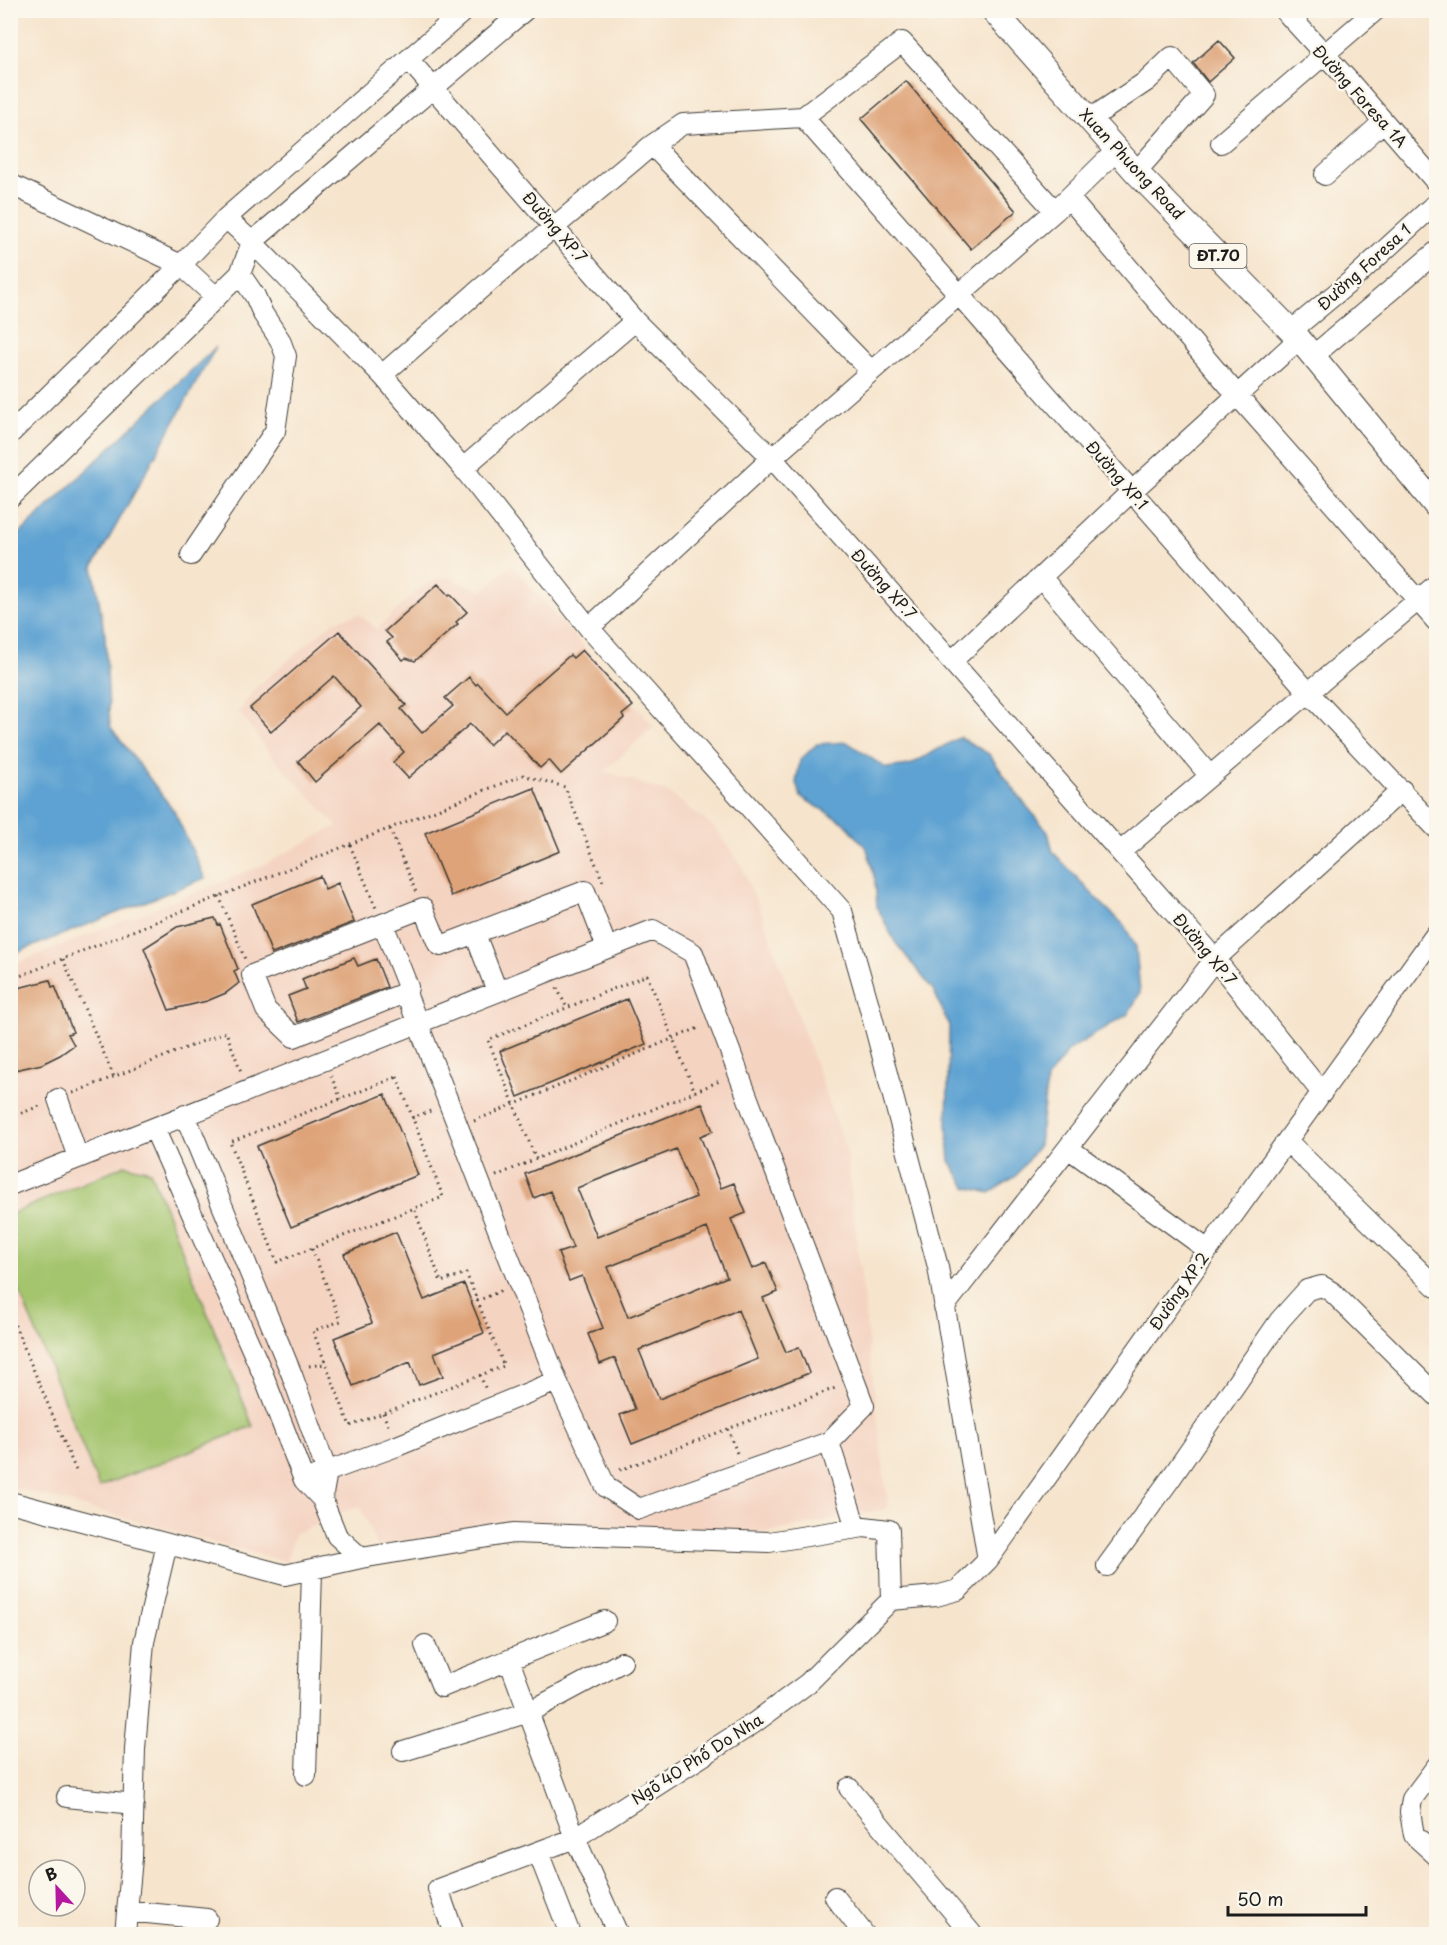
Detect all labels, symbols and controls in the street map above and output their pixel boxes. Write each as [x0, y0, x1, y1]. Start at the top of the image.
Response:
street label: Đường Foresa 1A [1308, 38, 1414, 152]
street label: Xuan Phuong Road [1075, 102, 1191, 224]
street label: Đường XP.7 [518, 185, 594, 267]
street label: Đường Foresa 1 [1311, 217, 1416, 315]
road number: ĐT.70 [1190, 244, 1246, 268]
street label: Đường XP.1 [1081, 435, 1155, 514]
street label: Đường XP.7 [846, 543, 923, 624]
street label: Đường XP.7 [1168, 907, 1243, 990]
street label: Đường XP.2 [1142, 1246, 1214, 1334]
street label: Ngõ 40 Phố Do Nha [626, 1707, 767, 1810]
north arrow [27, 1858, 87, 1918]
text: B [41, 1860, 61, 1886]
scale bar [1228, 1879, 1366, 1917]
text: 50 m [1237, 1885, 1284, 1912]

